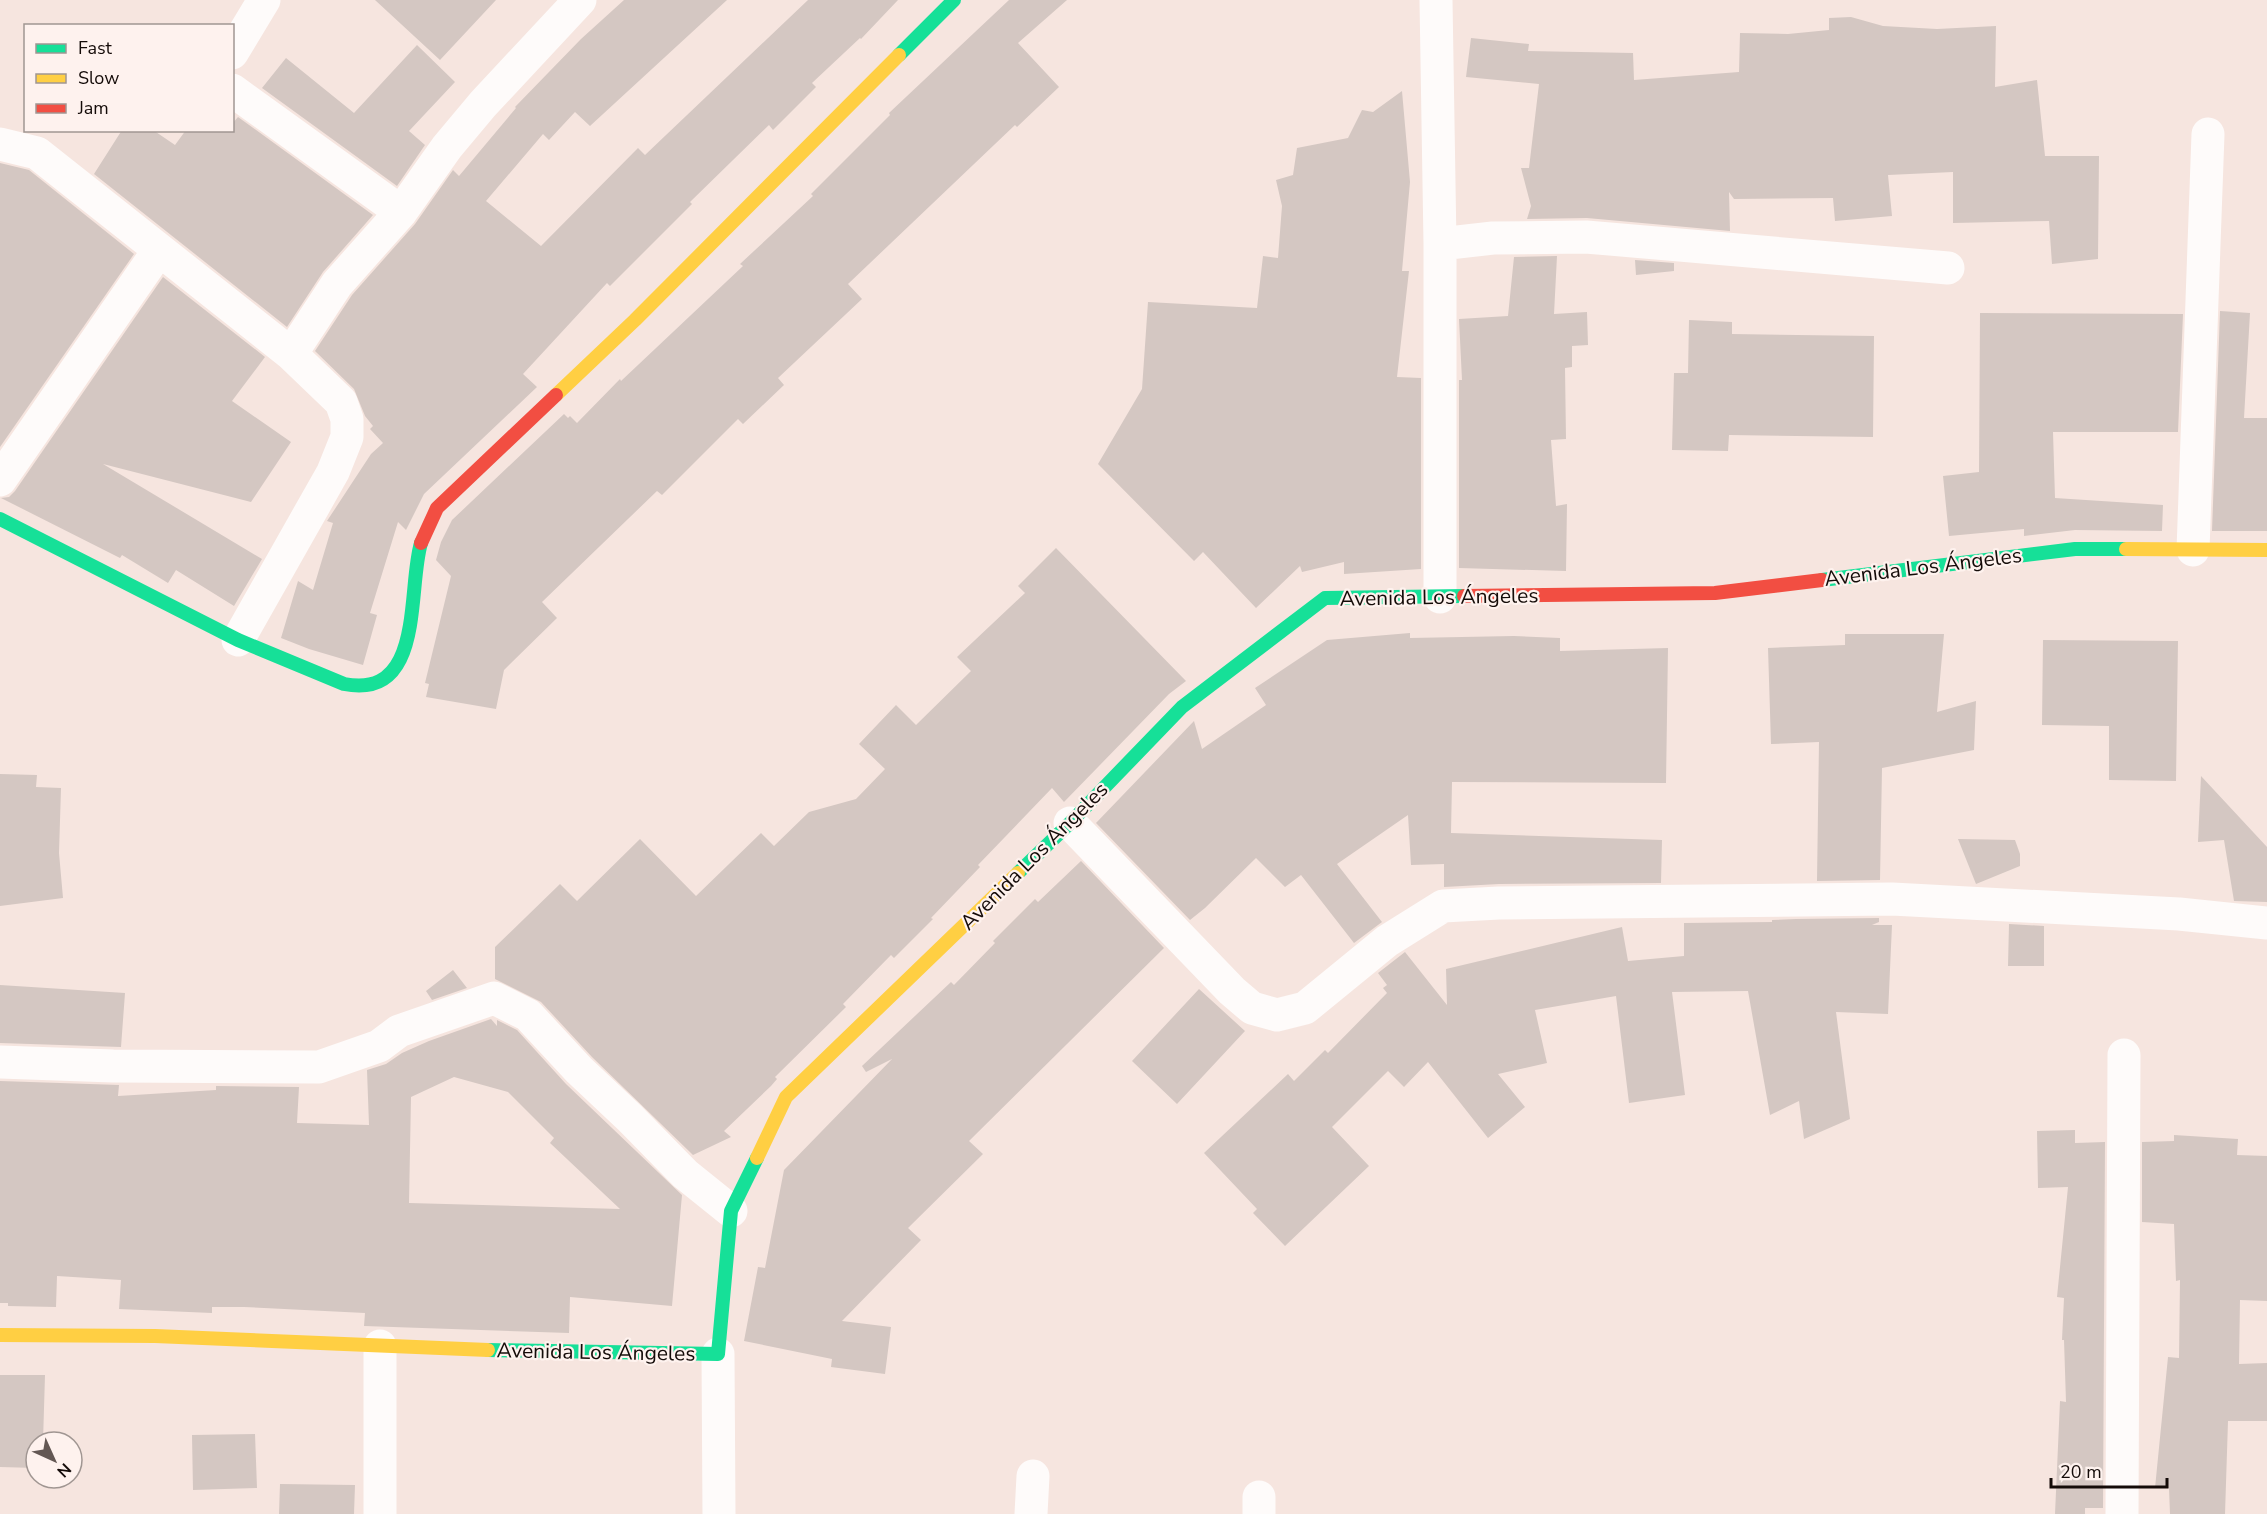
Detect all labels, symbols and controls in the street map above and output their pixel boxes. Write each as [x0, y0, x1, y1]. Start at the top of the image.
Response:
legend [24, 24, 234, 132]
text: Fast [78, 36, 113, 60]
text: Slow [78, 66, 119, 90]
text: Jam [77, 96, 109, 120]
street label: Avenida Los Ángeles [1823, 541, 2023, 593]
street label: Avenida Los Ángeles [1339, 581, 1539, 613]
street label: Avenida Los Ángeles [954, 776, 1114, 936]
street label: Avenida Los Ángeles [496, 1336, 696, 1368]
north arrow [24, 1430, 84, 1490]
scale bar [2051, 1451, 2166, 1489]
text: N [52, 1458, 76, 1482]
text: 20 m [2060, 1460, 2102, 1484]

